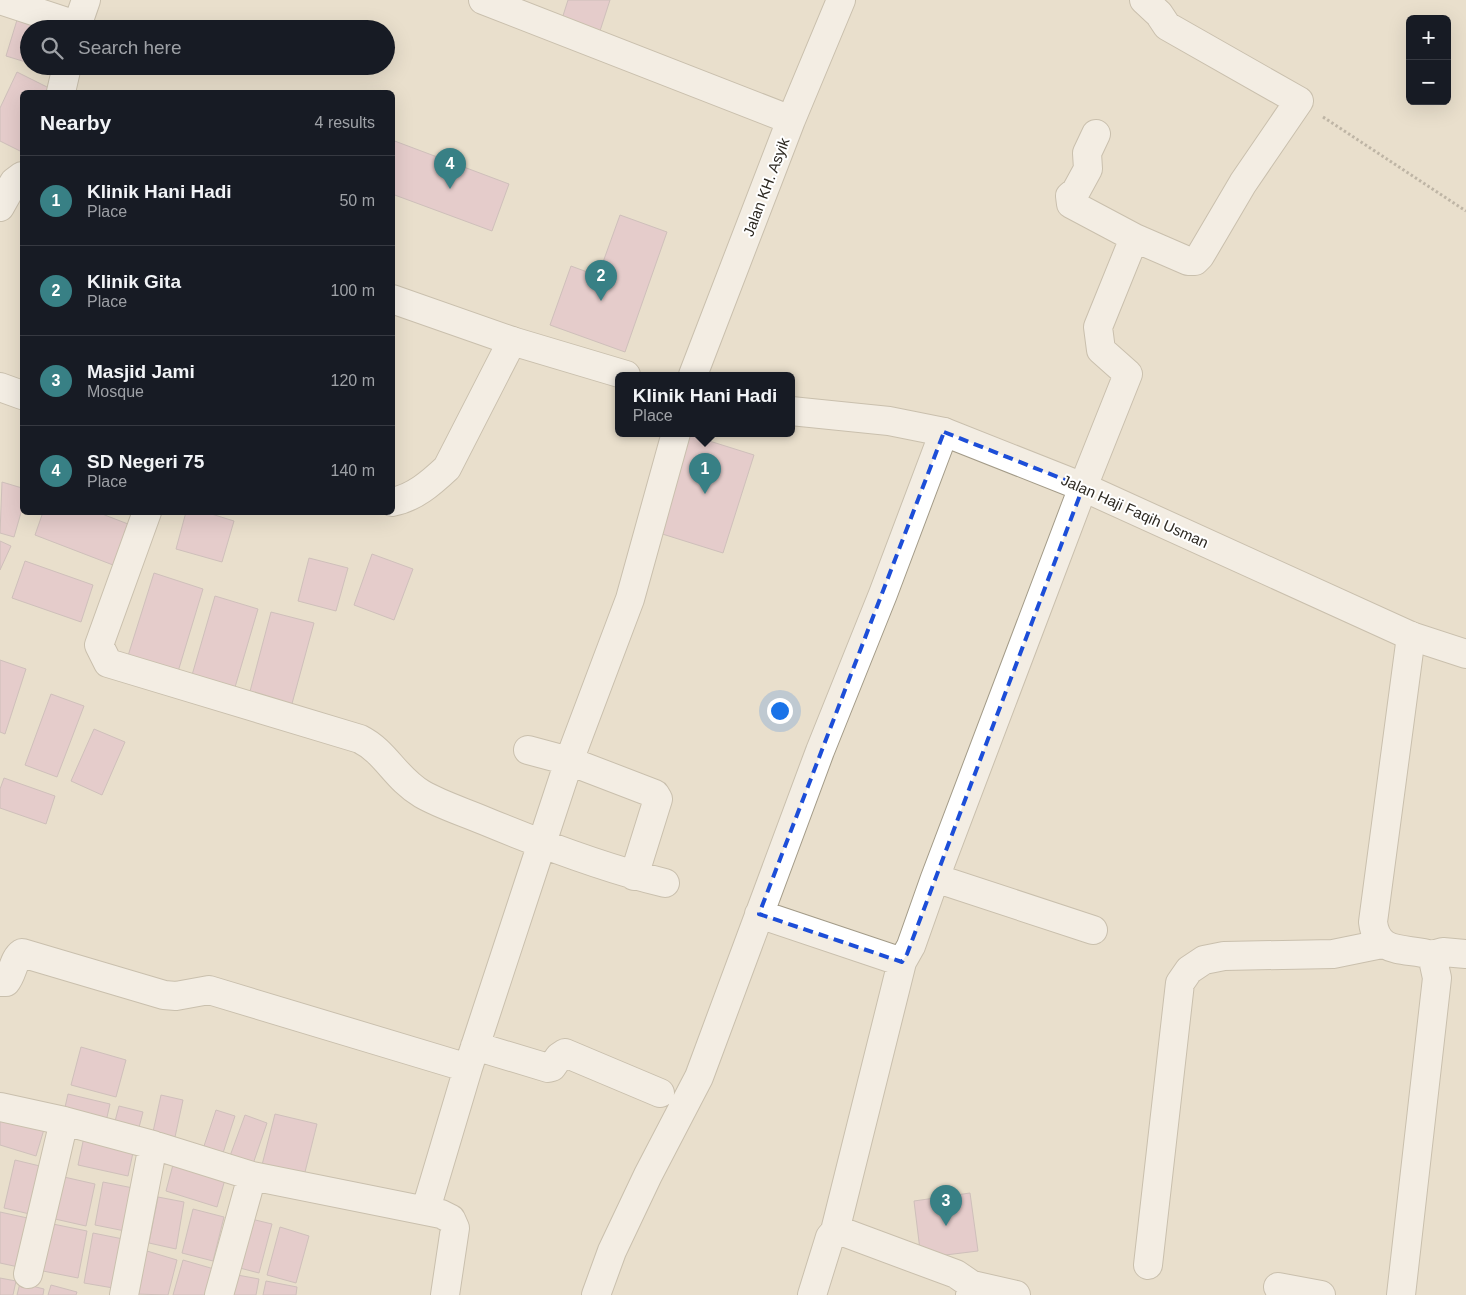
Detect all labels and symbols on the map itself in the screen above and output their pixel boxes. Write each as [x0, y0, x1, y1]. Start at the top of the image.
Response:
street label: Jalan KH. Asyik [739, 135, 793, 239]
pin: 4 [434, 148, 466, 189]
pin: 2 [585, 260, 617, 301]
pin: 1 [689, 453, 721, 494]
street label: Jalan Haji Faqih Usman [1059, 471, 1211, 551]
your location [767, 698, 793, 724]
pin: 3 [930, 1185, 962, 1226]

